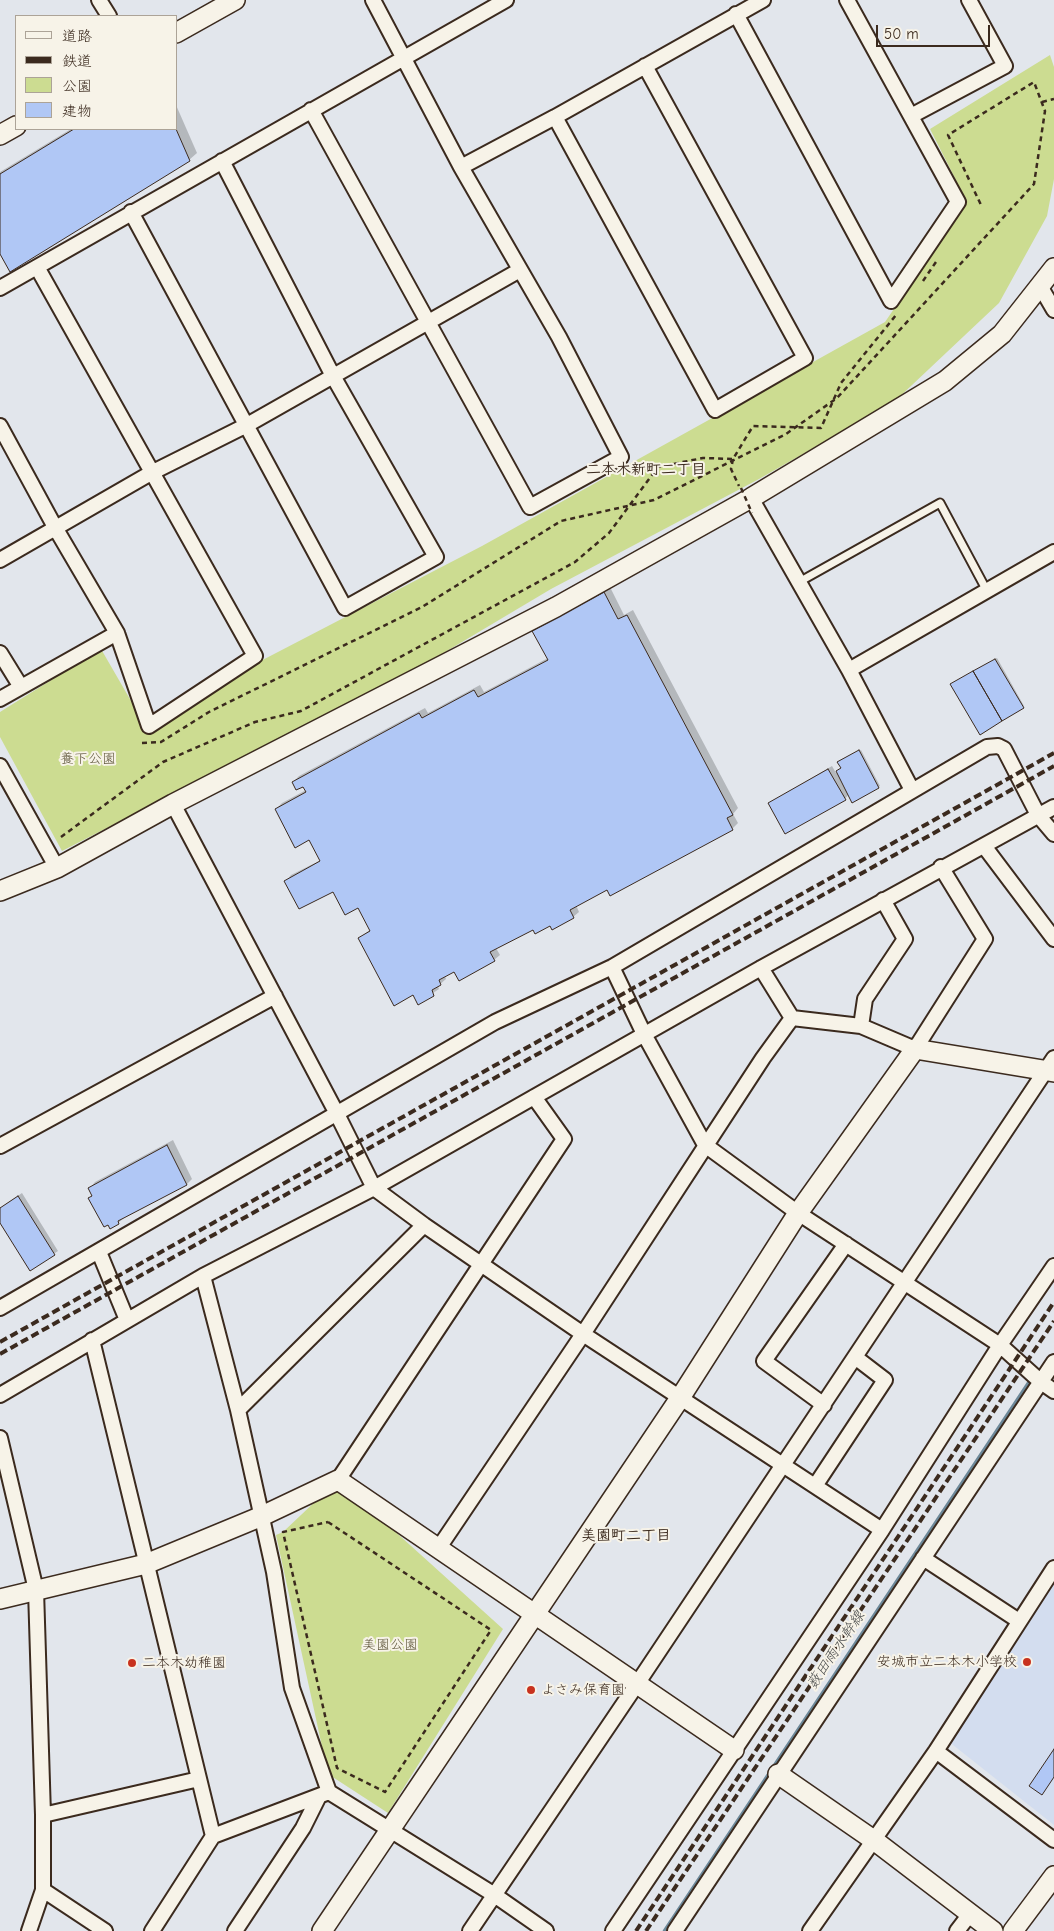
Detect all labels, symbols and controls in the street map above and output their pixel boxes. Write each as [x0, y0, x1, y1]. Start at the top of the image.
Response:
legend [15, 15, 178, 130]
scale bar [879, 15, 993, 47]
text: 50 m [884, 25, 919, 43]
text: 道路 [62, 27, 92, 45]
text: 鉄道 [62, 52, 92, 70]
text: 公園 [62, 77, 92, 95]
text: 建物 [62, 102, 92, 120]
district label: 二本木新町二丁目 [586, 461, 706, 479]
park label: 養下公園 [60, 751, 116, 767]
district label: 美園町二丁目 [581, 1527, 671, 1545]
water label: 薮田雨水幹線 [803, 1608, 869, 1692]
park label: 美園公園 [362, 1637, 418, 1653]
place label: 安城市立二本木小学校 [877, 1654, 1017, 1670]
place label: 二本木幼稚園 [142, 1655, 226, 1671]
marker: 安城市立二本木小学校 [1021, 1656, 1033, 1668]
marker: 二本木幼稚園 [126, 1657, 138, 1669]
place label: よさみ保育園 [541, 1682, 625, 1698]
marker: よさみ保育園 [525, 1684, 537, 1696]

